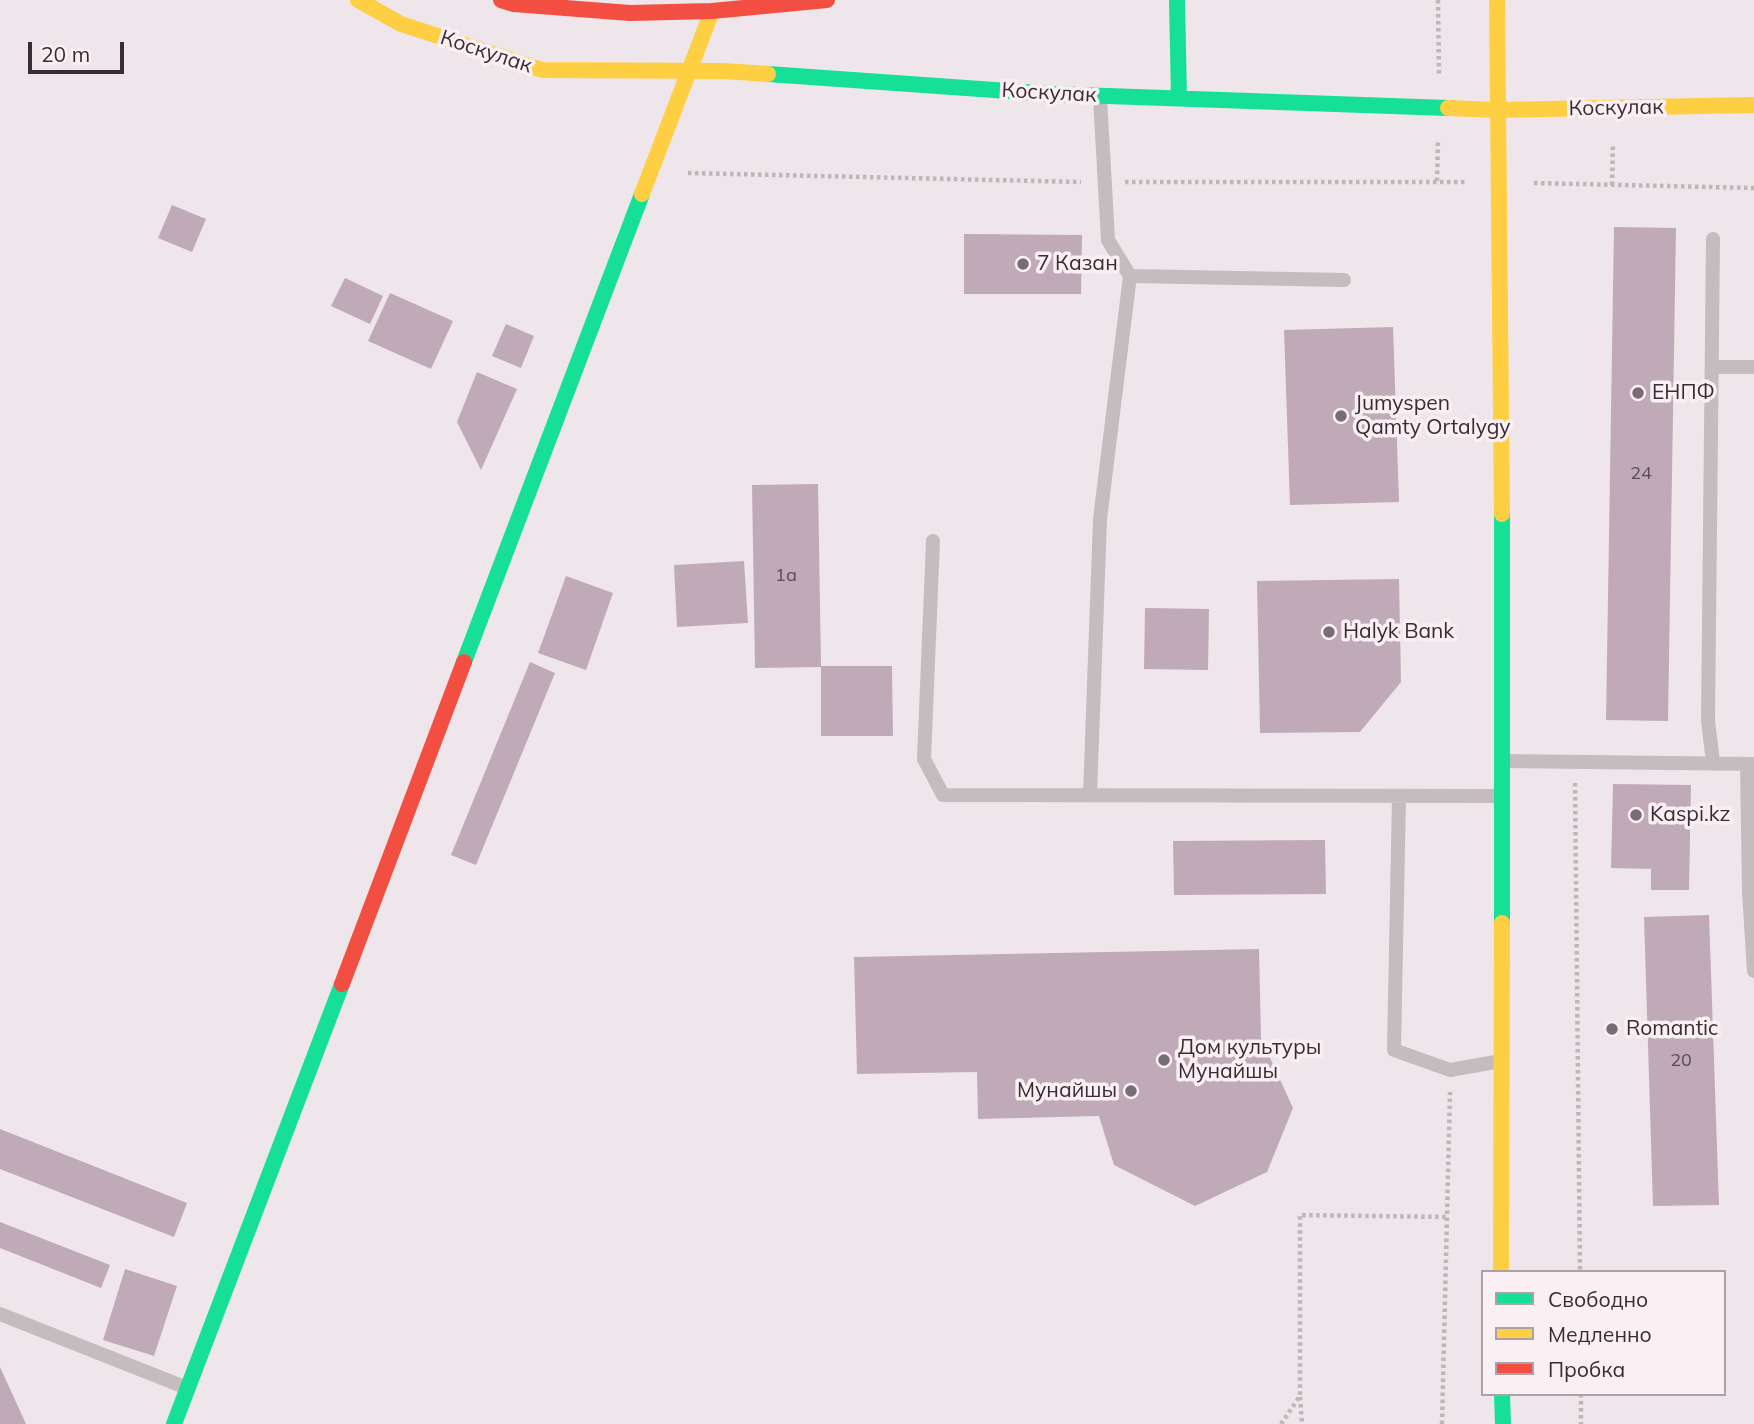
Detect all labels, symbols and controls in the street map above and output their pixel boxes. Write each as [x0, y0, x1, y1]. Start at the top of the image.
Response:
street label: Коскулак [437, 25, 535, 79]
scale bar [32, 28, 128, 72]
text: 20 m [41, 41, 90, 67]
street label: Коскулак [1001, 78, 1097, 108]
street label: Коскулак [1568, 95, 1664, 121]
place label: 7 Казан [1037, 251, 1118, 277]
marker: 7 Казан [1015, 256, 1031, 272]
place label: ЕНПФ [1652, 380, 1715, 406]
marker: ЕНПФ [1630, 385, 1646, 401]
place label: Jumyspen Qamty Ortalygy [1355, 391, 1511, 441]
marker: Jumyspen Qamty Ortalygy [1333, 408, 1349, 424]
house number: 24 [1630, 463, 1652, 485]
house number: 1а [775, 565, 797, 587]
place label: Halyk Bank [1343, 619, 1454, 645]
marker: Halyk Bank [1321, 624, 1337, 640]
place label: Kaspi.kz [1650, 802, 1730, 828]
marker: Kaspi.kz [1628, 807, 1644, 823]
place label: Romantic [1626, 1016, 1718, 1042]
marker: Romantic [1604, 1021, 1620, 1037]
place label: Дом культуры Мунайшы [1178, 1035, 1321, 1085]
house number: 20 [1670, 1050, 1692, 1072]
marker: Дом культуры Мунайшы [1156, 1052, 1172, 1068]
place label: Мунайшы [1017, 1078, 1117, 1104]
marker: Мунайшы [1123, 1083, 1139, 1099]
legend [1481, 1270, 1726, 1396]
text: Свободно [1548, 1286, 1648, 1312]
text: Медленно [1548, 1321, 1652, 1347]
text: Пробка [1548, 1356, 1625, 1382]

